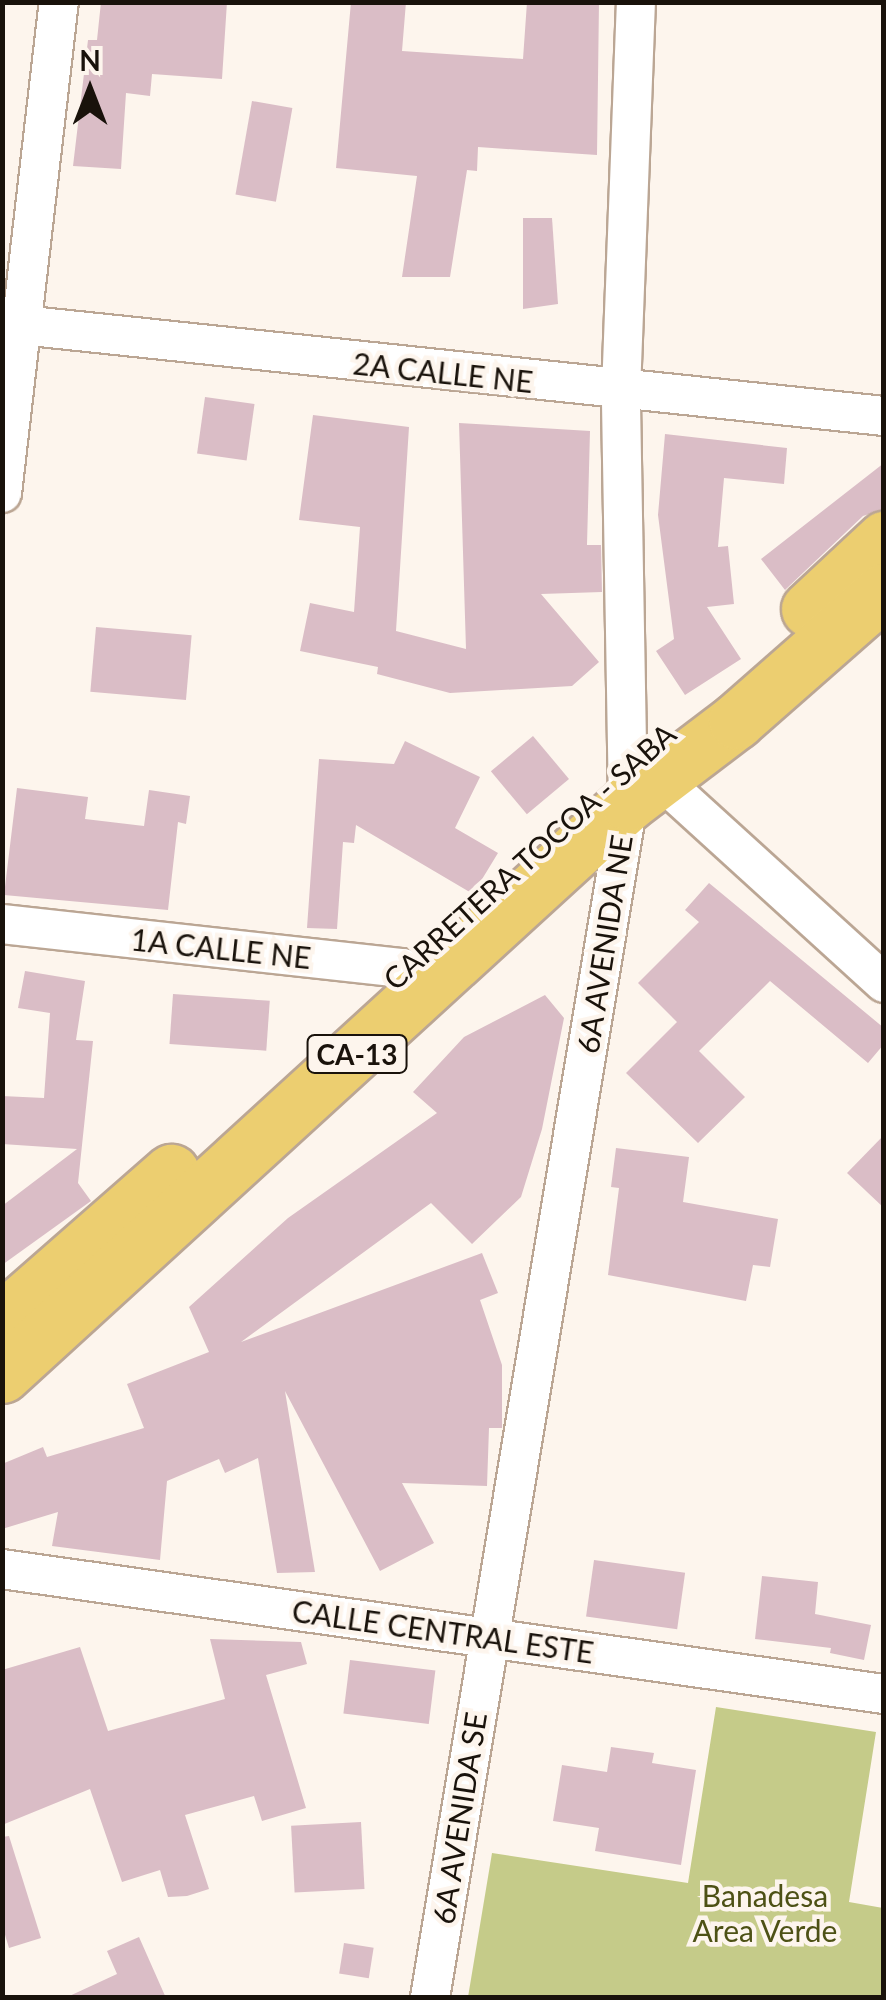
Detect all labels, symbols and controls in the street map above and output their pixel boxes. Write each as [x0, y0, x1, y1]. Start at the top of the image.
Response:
north arrow [40, 40, 140, 140]
text: N [79, 43, 101, 77]
street label: 2A CALLE NE [351, 345, 535, 399]
street label: CARRETERA TOCOA - SABA [375, 714, 683, 998]
street label: 6A AVENIDA NE [569, 831, 639, 1057]
street label: 1A CALLE NE [129, 921, 313, 975]
road number: CA-13 [304, 1031, 410, 1077]
street label: CALLE CENTRAL ESTE [289, 1592, 597, 1670]
street label: 6A AVENIDA SE [424, 1708, 494, 1928]
park label: Banadesa Area Verde [692, 1877, 838, 1948]

